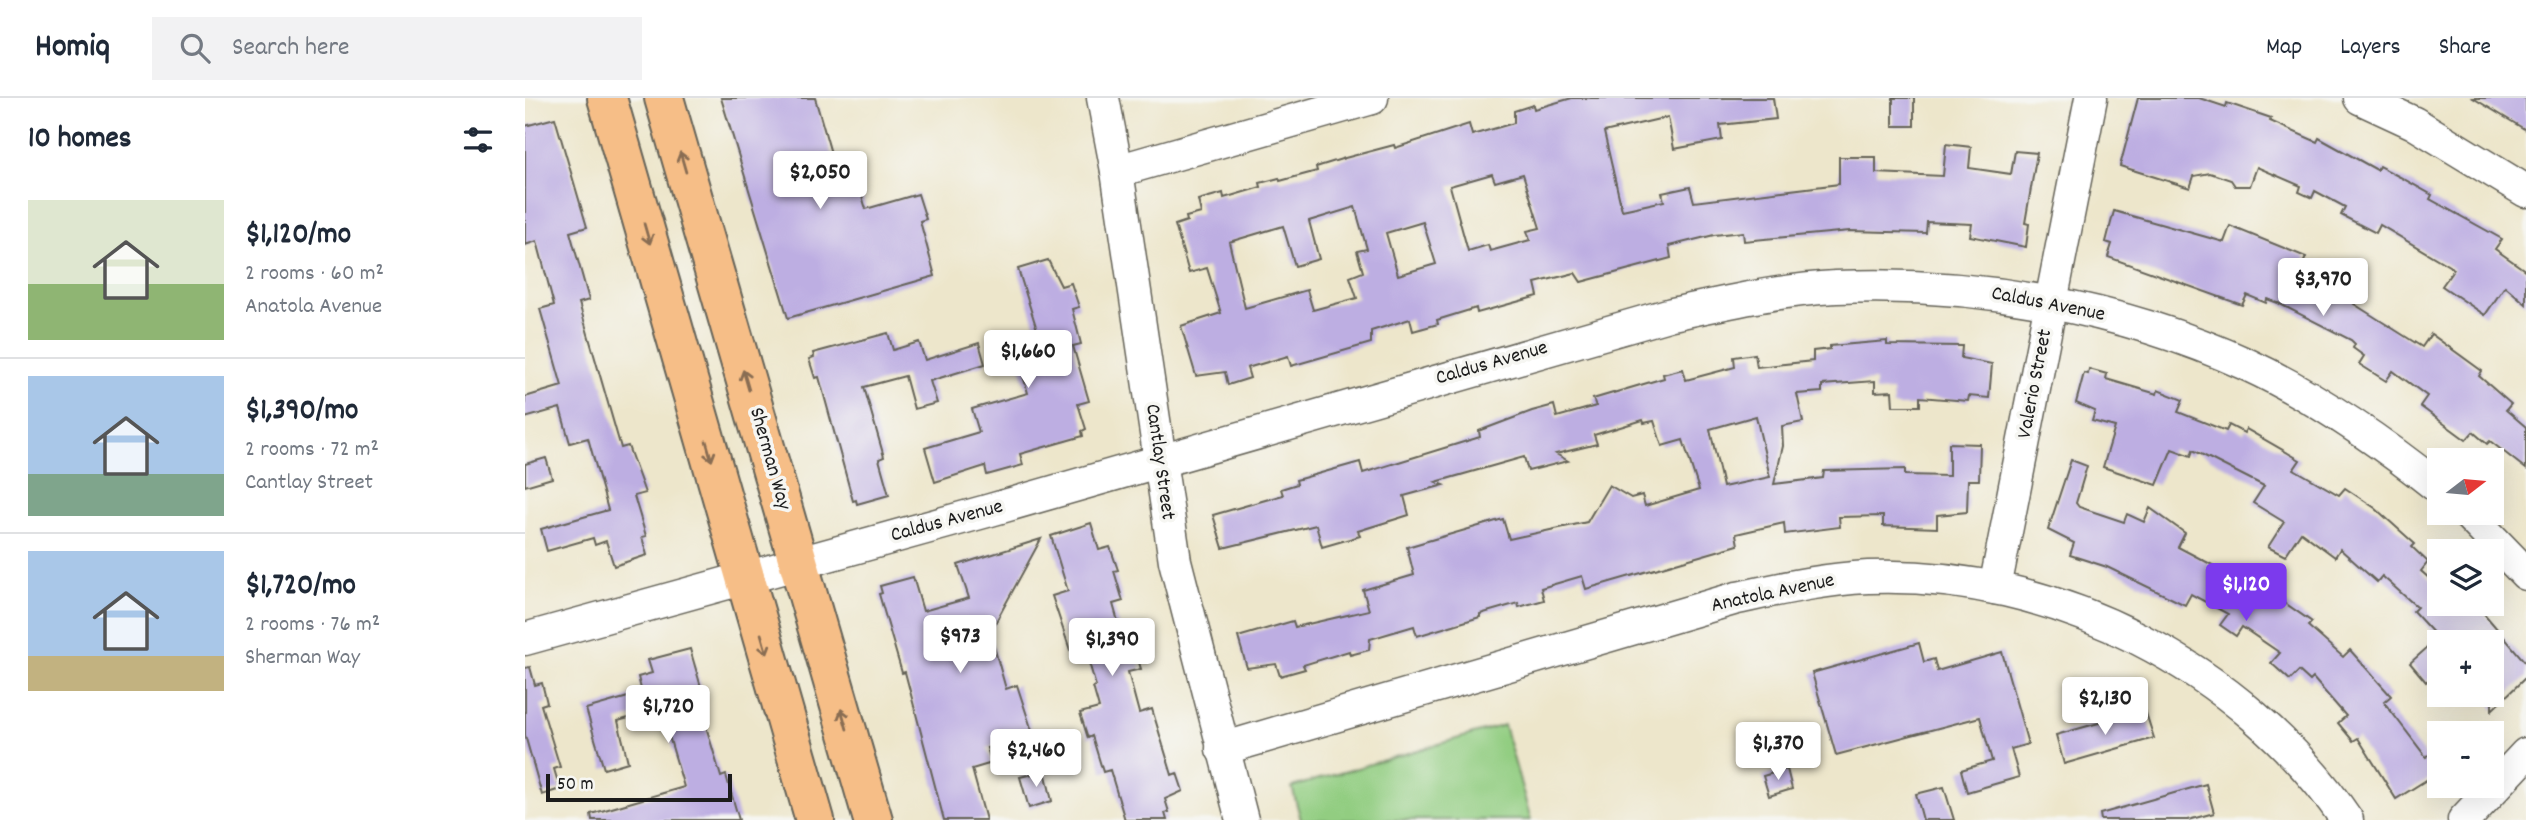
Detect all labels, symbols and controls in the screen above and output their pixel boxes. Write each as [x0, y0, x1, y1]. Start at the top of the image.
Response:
search box [152, 17, 642, 80]
text: Homiq [35, 25, 110, 72]
icon: search [176, 29, 214, 67]
text: Search here [232, 30, 349, 67]
text: Map [2266, 31, 2302, 65]
text: Layers [2340, 31, 2401, 65]
text: Share [2439, 31, 2491, 65]
text: 10 homes [28, 119, 131, 162]
icon: filters [459, 121, 497, 159]
one-way arrow [675, 151, 688, 173]
pin: $2,050 [763, 152, 877, 211]
text: $2,050 [789, 157, 851, 190]
text: $1,120/mo [245, 215, 351, 258]
one-way arrow [641, 223, 654, 245]
icon: home [84, 228, 168, 312]
text: 2 rooms · 60 m² [245, 258, 384, 291]
pin: $3,970 [2266, 258, 2380, 318]
text: $3,970 [2294, 264, 2352, 297]
street label: Caldus Avenue [1989, 279, 2107, 331]
text: Anatola Avenue [245, 291, 382, 324]
street label: Valerio Street [2011, 326, 2061, 441]
pin: $1,660 [971, 330, 1085, 390]
street label: Caldus Avenue [1432, 334, 1552, 394]
text: $1,660 [1000, 336, 1056, 369]
one-way arrow [738, 369, 751, 391]
text: $1,390/mo [245, 391, 358, 434]
street label: Cantlay Street [1136, 402, 1182, 522]
icon: home [84, 404, 168, 488]
street label: Sherman Way [740, 404, 798, 514]
text: 2 rooms · 72 m² [245, 434, 379, 467]
one-way arrow [703, 439, 716, 462]
north arrow [2427, 448, 2504, 525]
map controls [2427, 448, 2504, 798]
text: Cantlay Street [245, 467, 373, 500]
street label: Caldus Avenue [887, 493, 1007, 551]
button: layers [2427, 539, 2504, 616]
pin: $1,120 [2189, 564, 2303, 623]
text: $1,720/mo [245, 566, 356, 609]
street label: Anatola Avenue [1709, 566, 1837, 622]
text: $1,120 [2222, 569, 2270, 602]
icon: home [84, 579, 168, 663]
text: 2 rooms · 76 m² [245, 609, 380, 642]
pin: $973 [919, 616, 1001, 675]
pin: $1,390 [1055, 618, 1169, 678]
text: $973 [939, 621, 981, 654]
text: $1,390 [1085, 624, 1139, 657]
button: + [2427, 630, 2504, 707]
one-way arrow [758, 632, 771, 655]
text: Sherman Way [245, 642, 360, 675]
pin: $2,130 [2048, 678, 2162, 737]
text: $2,130 [2078, 683, 2132, 716]
pin: $1,720 [611, 686, 725, 745]
text: $1,720 [642, 691, 694, 724]
one-way arrow [837, 709, 850, 731]
button: − [2427, 721, 2504, 798]
pin: $1,370 [1721, 722, 1835, 782]
text: $1,370 [1752, 728, 1804, 761]
pin: $2,460 [979, 730, 1093, 789]
text: $2,460 [1006, 735, 1066, 768]
scale bar [546, 771, 731, 803]
text: 50 m [557, 772, 594, 799]

